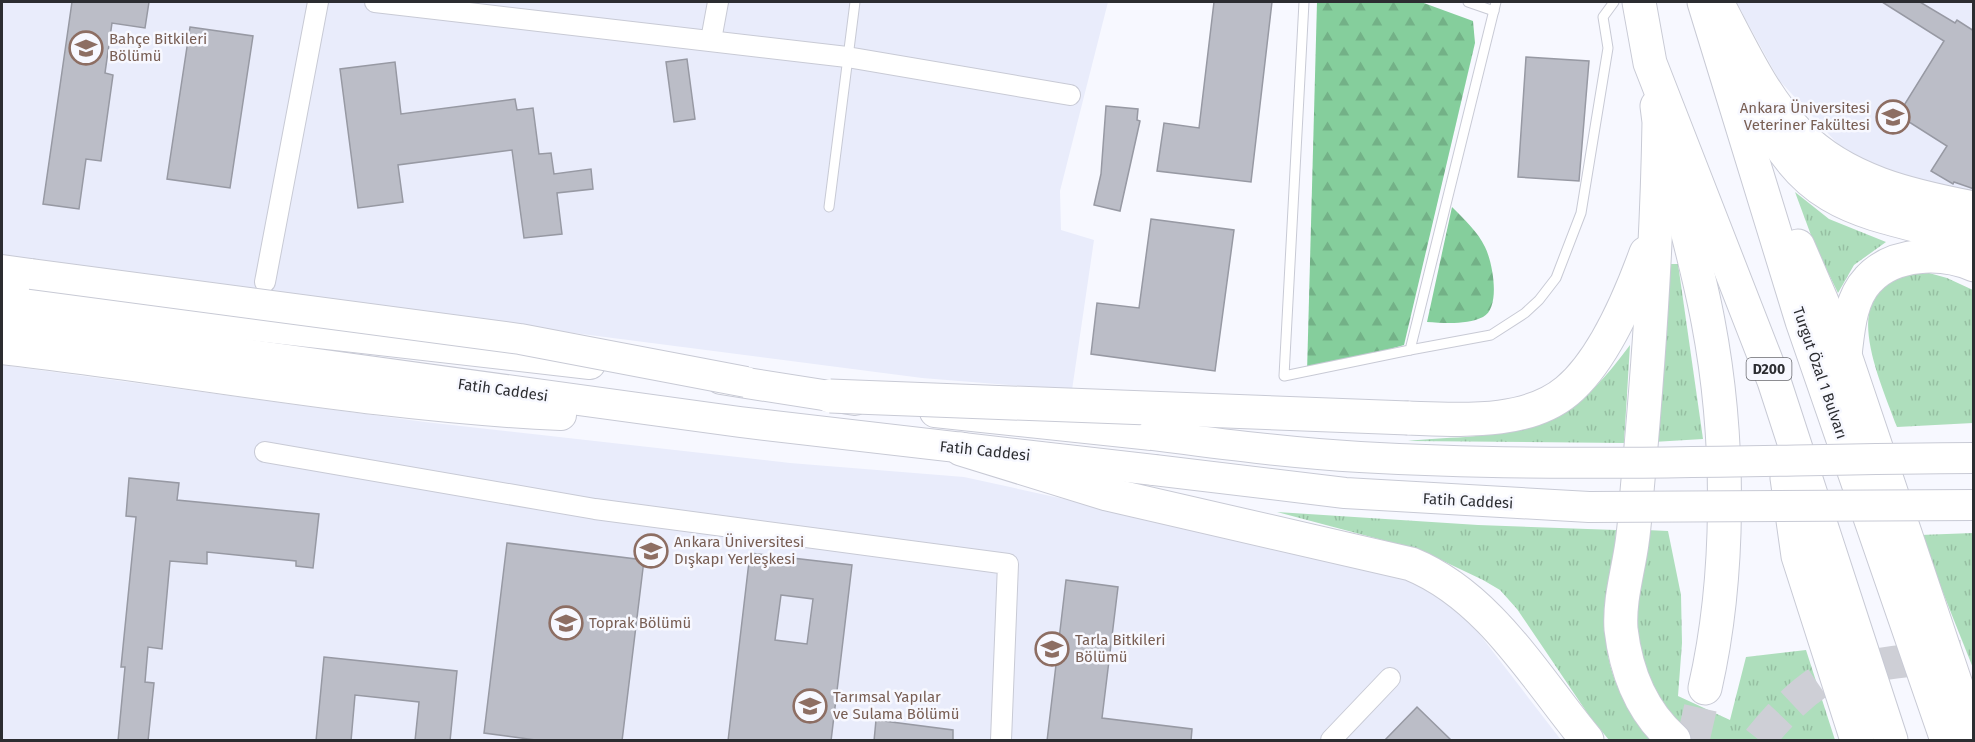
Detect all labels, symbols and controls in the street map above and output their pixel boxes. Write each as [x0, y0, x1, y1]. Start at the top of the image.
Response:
school or university icon: Bahçe Bitkileri Bölümü [68, 30, 104, 66]
place label: Bahçe Bitkileri Bölümü [109, 30, 207, 65]
place label: Ankara Üniversitesi Veteriner Fakültesi [1740, 99, 1870, 134]
school or university icon: Ankara Üniversitesi Veteriner Fakültesi [1875, 99, 1911, 135]
street label: Turgut Özal 1 Bulvarı [1789, 305, 1851, 441]
road number: D200 [1746, 358, 1792, 380]
street label: Fatih Caddesi [457, 375, 549, 405]
street label: Fatih Caddesi [939, 437, 1031, 465]
street label: Fatih Caddesi [1422, 490, 1514, 512]
school or university icon: Ankara Üniversitesi Dışkapı Yerleşkesi [633, 533, 669, 569]
place label: Ankara Üniversitesi Dışkapı Yerleşkesi [674, 533, 804, 568]
school or university icon: Toprak Bölümü [548, 605, 584, 641]
place label: Toprak Bölümü [589, 614, 691, 632]
school or university icon: Tarla Bitkileri Bölümü [1034, 631, 1070, 667]
place label: Tarla Bitkileri Bölümü [1075, 631, 1166, 666]
school or university icon: Tarımsal Yapılar ve Sulama Bölümü [792, 688, 828, 724]
place label: Tarımsal Yapılar ve Sulama Bölümü [833, 688, 959, 723]

